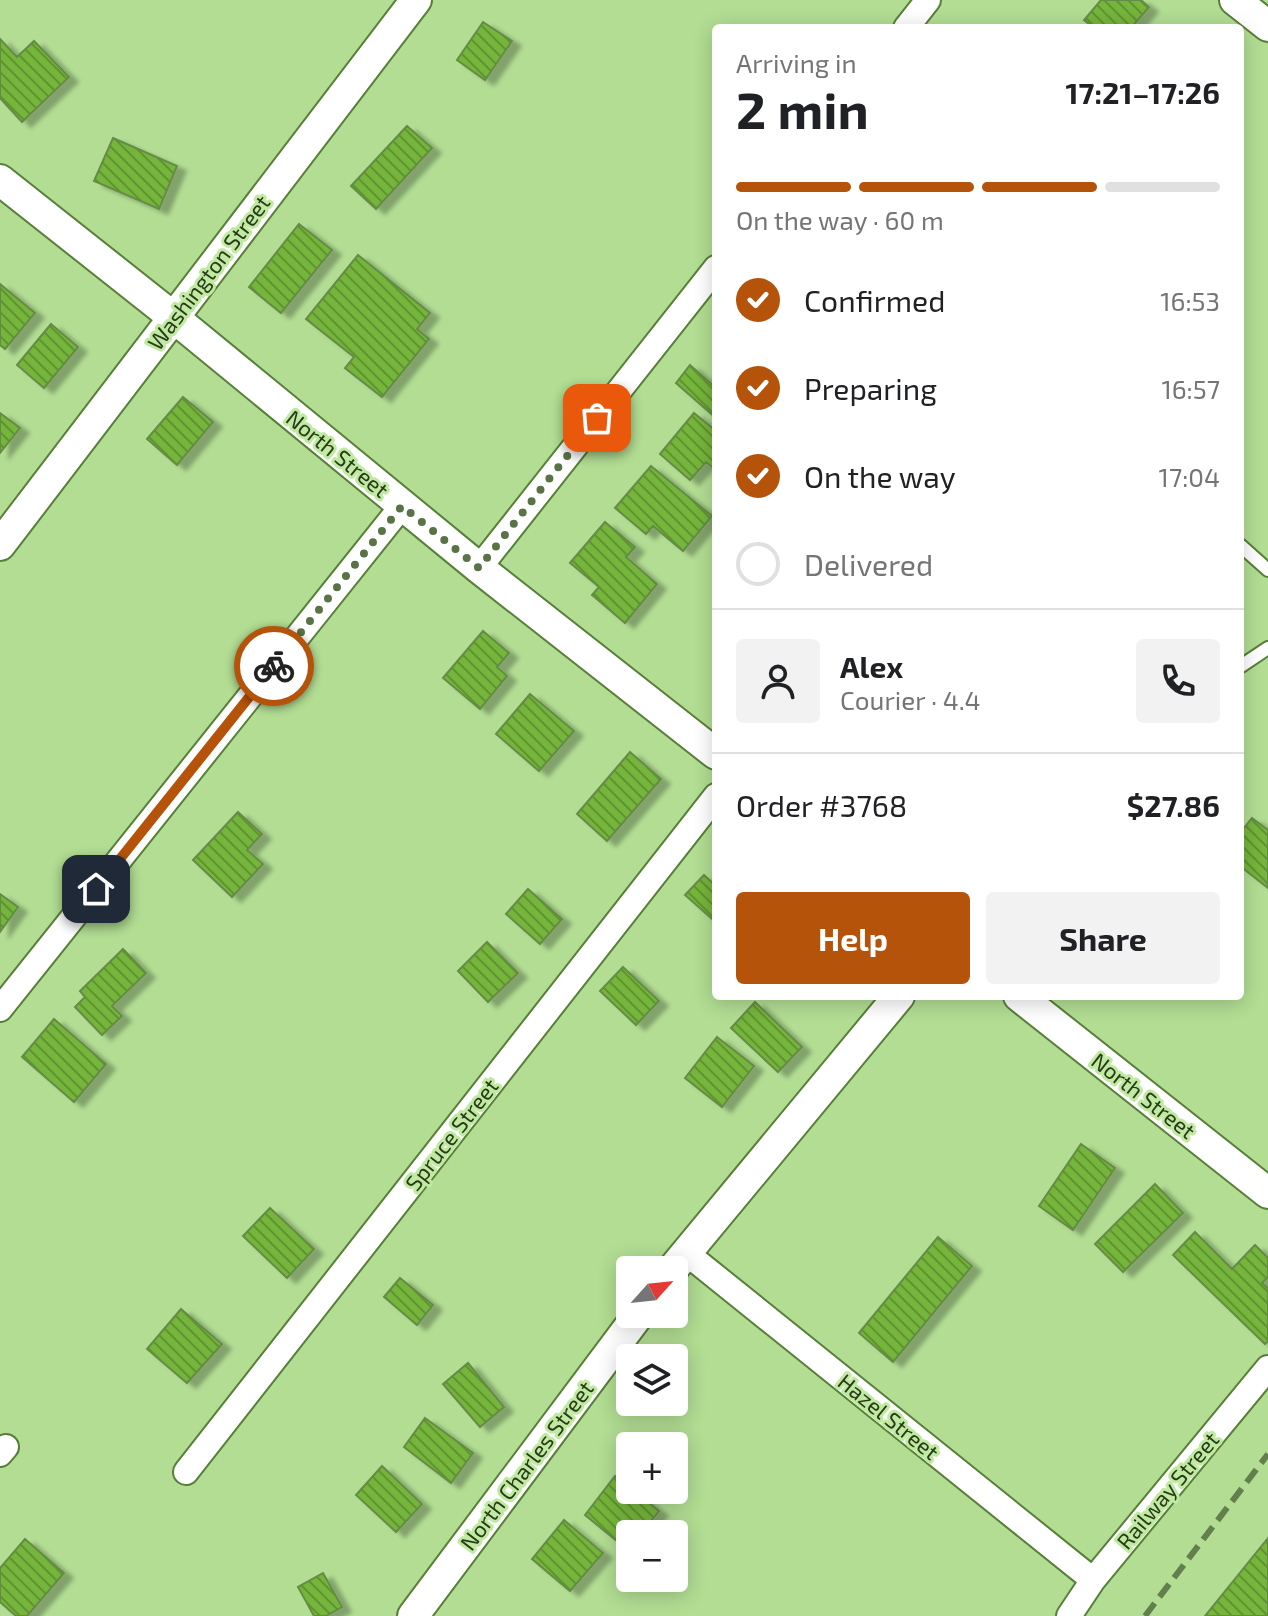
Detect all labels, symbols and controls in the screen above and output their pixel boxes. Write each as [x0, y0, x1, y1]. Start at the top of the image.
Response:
text: Arriving in [736, 47, 857, 78]
text: 17:21–17:26 [1066, 74, 1220, 110]
text: 2 min [736, 77, 869, 139]
street label: Washington Street [141, 190, 275, 354]
text: On the way · 60 m [736, 204, 944, 235]
icon: check [736, 278, 780, 322]
text: Confirmed [804, 282, 945, 318]
text: 16:53 [1160, 285, 1220, 316]
icon: check [736, 366, 780, 410]
text: Preparing [804, 370, 937, 406]
text: 16:57 [1161, 373, 1220, 404]
pin [563, 384, 631, 452]
icon: bag [575, 396, 619, 440]
street label: North Street [282, 404, 394, 502]
icon: check [736, 454, 780, 498]
text: On the way [804, 458, 956, 494]
text: 17:04 [1159, 461, 1220, 492]
text: Delivered [804, 546, 933, 582]
courier [234, 626, 314, 706]
button: person [736, 639, 820, 723]
button: phone [1136, 639, 1220, 723]
icon: bike [252, 644, 296, 688]
text: Alex [840, 648, 903, 684]
text: Courier · 4.4 [840, 684, 981, 715]
text: Order #3768 [736, 787, 907, 823]
text: $27.86 [1127, 787, 1220, 823]
pin [62, 855, 130, 923]
icon: home [74, 867, 118, 911]
button: Help [736, 892, 970, 984]
button: Share [986, 892, 1220, 984]
street label: North Street [1087, 1047, 1201, 1143]
street label: Spruce Street [399, 1073, 503, 1195]
north arrow [616, 1256, 688, 1328]
map controls [616, 1256, 688, 1592]
button: layers [616, 1344, 688, 1416]
street label: Hazel Street [833, 1368, 945, 1464]
street label: North Charles Street [454, 1375, 598, 1555]
street label: Railway Street [1111, 1426, 1223, 1554]
button: + [616, 1432, 688, 1504]
button: − [616, 1520, 688, 1592]

